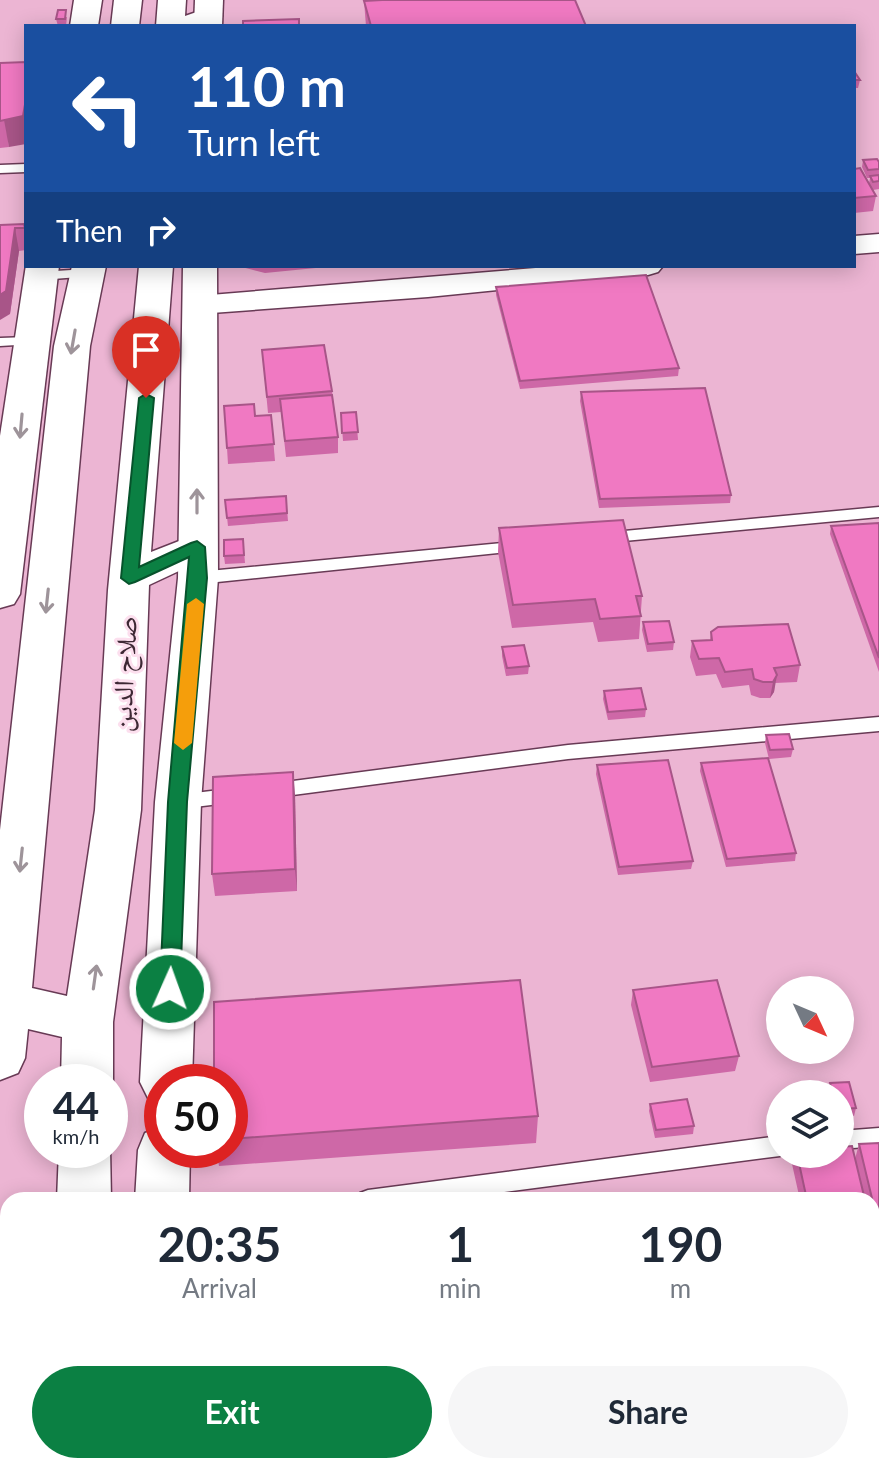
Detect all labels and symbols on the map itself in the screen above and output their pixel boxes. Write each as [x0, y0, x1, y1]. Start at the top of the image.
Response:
pin [112, 316, 180, 398]
one-way arrow [65, 329, 80, 355]
one-way arrow [13, 412, 28, 439]
one-way arrow [189, 488, 205, 515]
one-way arrow [39, 587, 54, 614]
street label: صلاح الدين [103, 615, 145, 733]
one-way arrow [13, 846, 28, 873]
position arrow [128, 947, 212, 1031]
one-way arrow [88, 964, 103, 990]
north arrow [766, 976, 854, 1064]
speed limit sign: 50 [144, 1064, 248, 1168]

